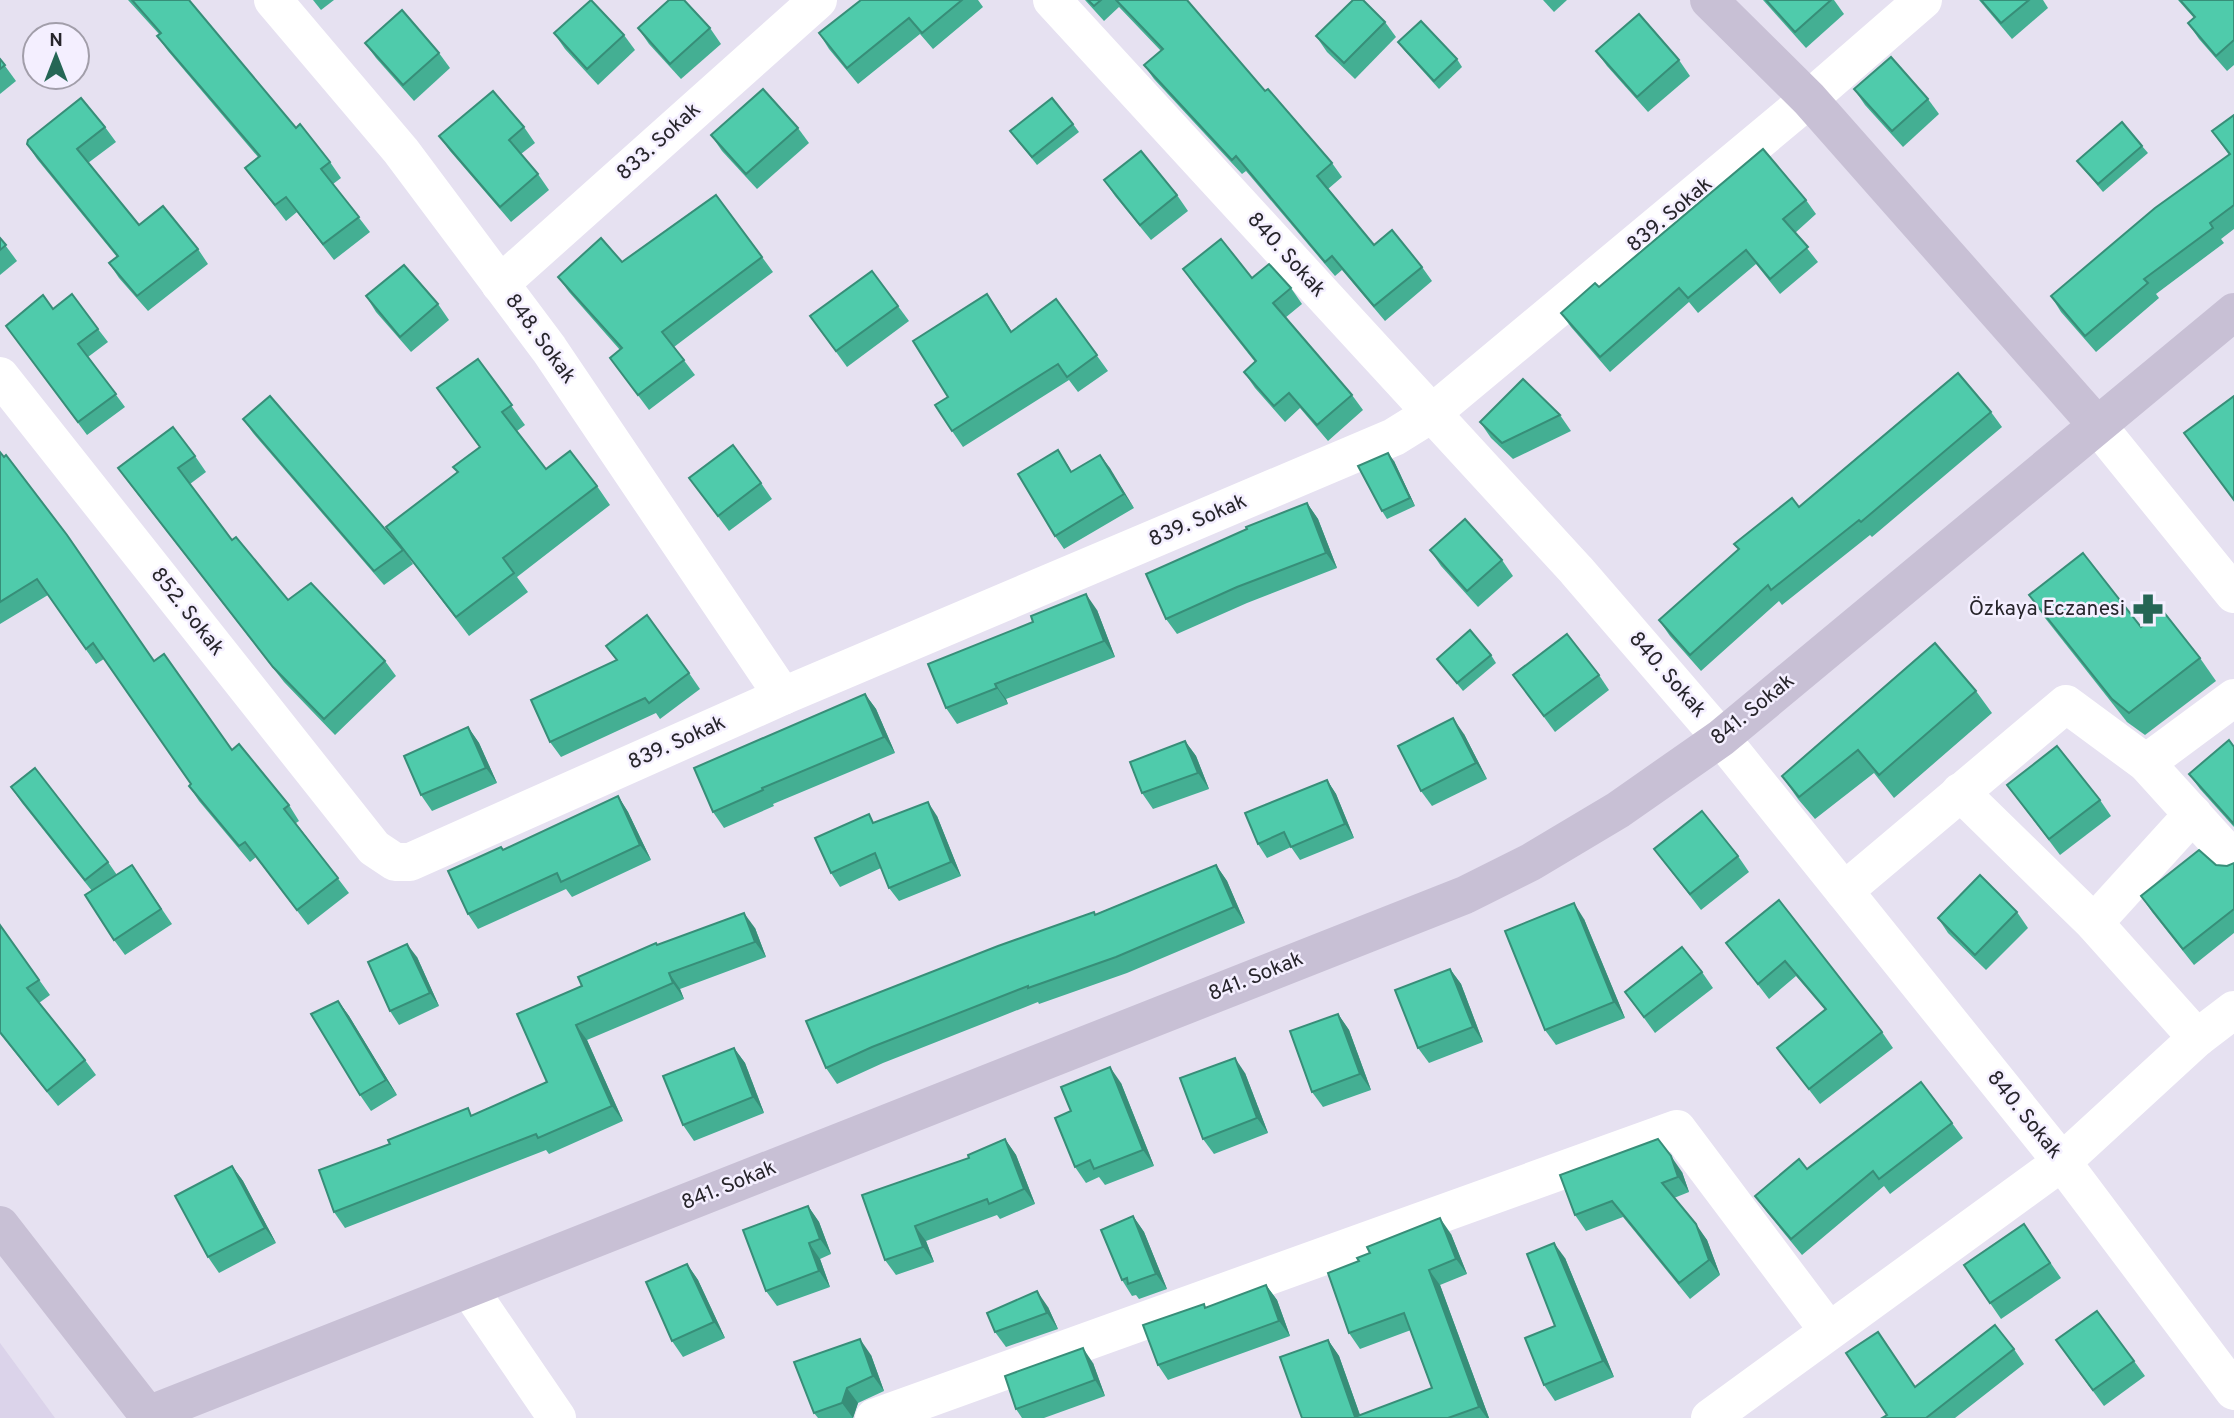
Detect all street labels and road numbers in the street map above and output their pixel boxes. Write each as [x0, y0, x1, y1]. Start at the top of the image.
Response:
street label: 833. Sokak [611, 97, 707, 187]
street label: 839. Sokak [1621, 171, 1719, 259]
street label: 840. Sokak [1241, 207, 1331, 303]
street label: 848. Sokak [498, 289, 582, 389]
street label: 839. Sokak [1145, 488, 1251, 554]
street label: 852. Sokak [144, 562, 230, 662]
street label: 840. Sokak [1622, 626, 1712, 724]
street label: 841. Sokak [1706, 668, 1800, 752]
street label: 839. Sokak [624, 710, 730, 776]
street label: 841. Sokak [1205, 946, 1307, 1008]
street label: 840. Sokak [1980, 1065, 2068, 1165]
street label: 841. Sokak [678, 1155, 780, 1217]

